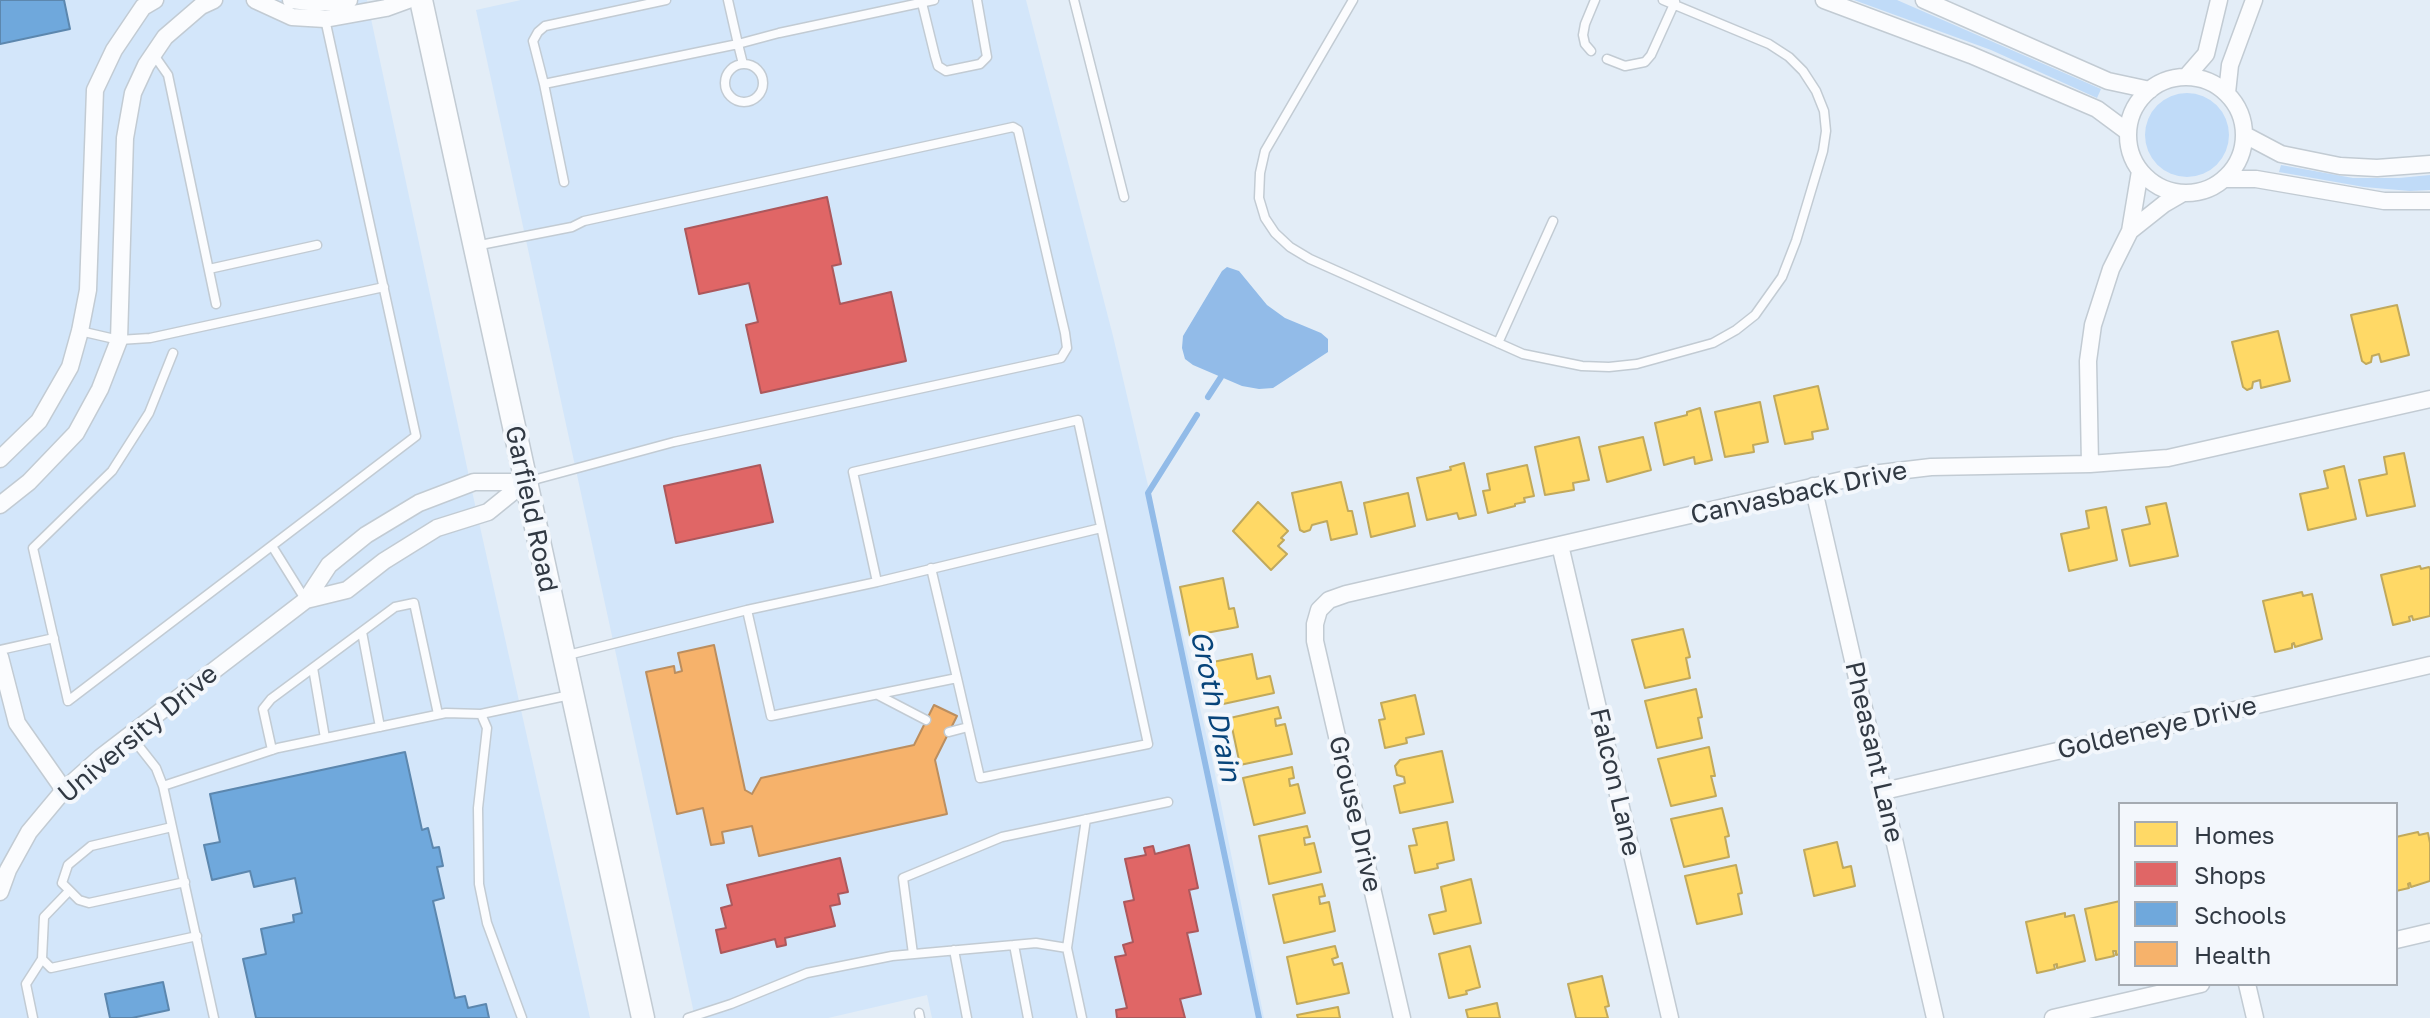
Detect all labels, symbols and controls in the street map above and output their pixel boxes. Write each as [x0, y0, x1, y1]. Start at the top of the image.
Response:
street label: Garfield Road [498, 423, 564, 595]
street label: Canvasback Drive [1688, 455, 1910, 531]
water label: Groth Drain [1183, 627, 1247, 785]
street label: University Drive [52, 658, 224, 810]
street label: Pheasant Lane [1838, 658, 1910, 846]
street label: Goldeneye Drive [2054, 690, 2260, 766]
street label: Falcon Lane [1583, 705, 1647, 859]
street label: Grouse Drive [1322, 733, 1388, 895]
legend [2118, 802, 2398, 986]
text: Homes [2194, 820, 2275, 849]
text: Shops [2194, 860, 2266, 889]
text: Schools [2194, 900, 2286, 929]
text: Health [2194, 940, 2271, 969]

